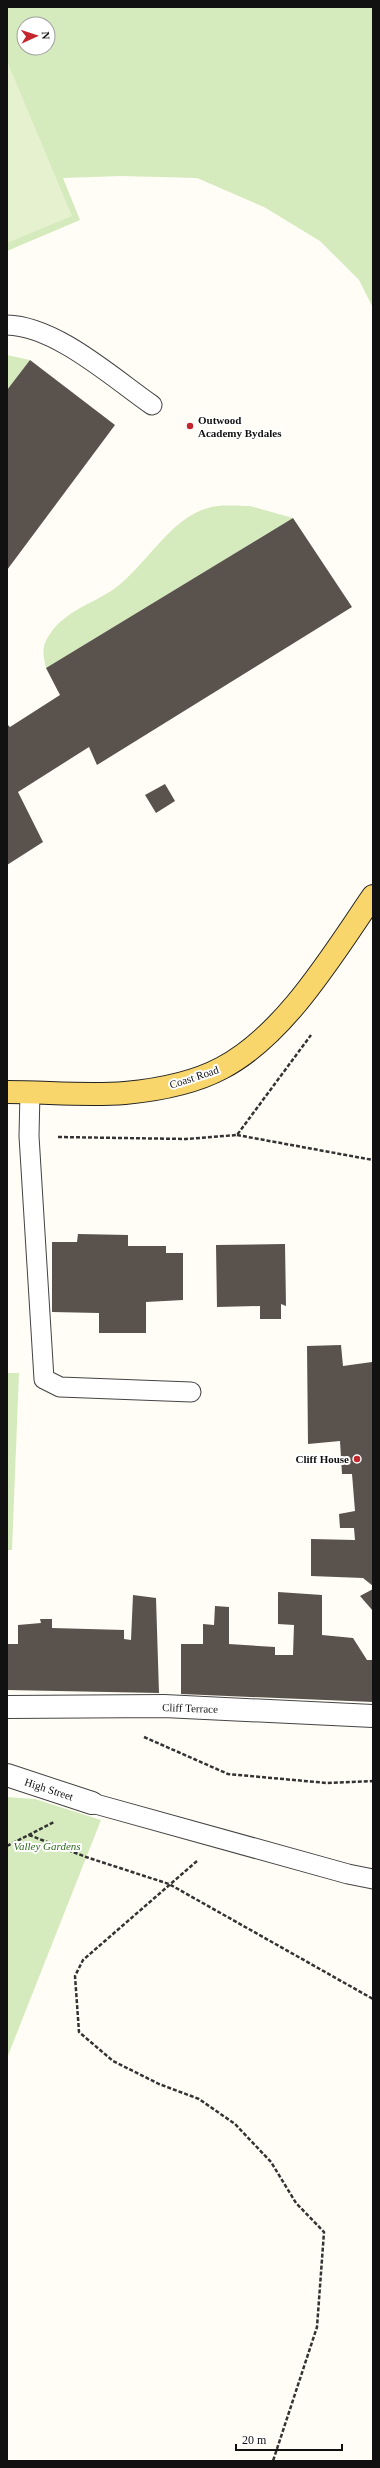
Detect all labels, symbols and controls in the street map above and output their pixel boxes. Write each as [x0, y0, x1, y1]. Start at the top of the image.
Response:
north arrow [16, 16, 56, 56]
text: N [40, 31, 52, 40]
place label: Outwood Academy Bydales [198, 414, 282, 439]
marker: Outwood Academy Bydales [185, 421, 195, 431]
street label: Coast Road [168, 1063, 221, 1091]
place label: Cliff House [296, 1453, 349, 1465]
marker: Cliff House [352, 1454, 362, 1464]
street label: Cliff Terrace [162, 1701, 218, 1715]
street label: High Street [23, 1776, 75, 1802]
park label: Valley Gardens [13, 1840, 81, 1852]
scale bar [236, 2426, 342, 2452]
text: 20 m [242, 2433, 267, 2447]

